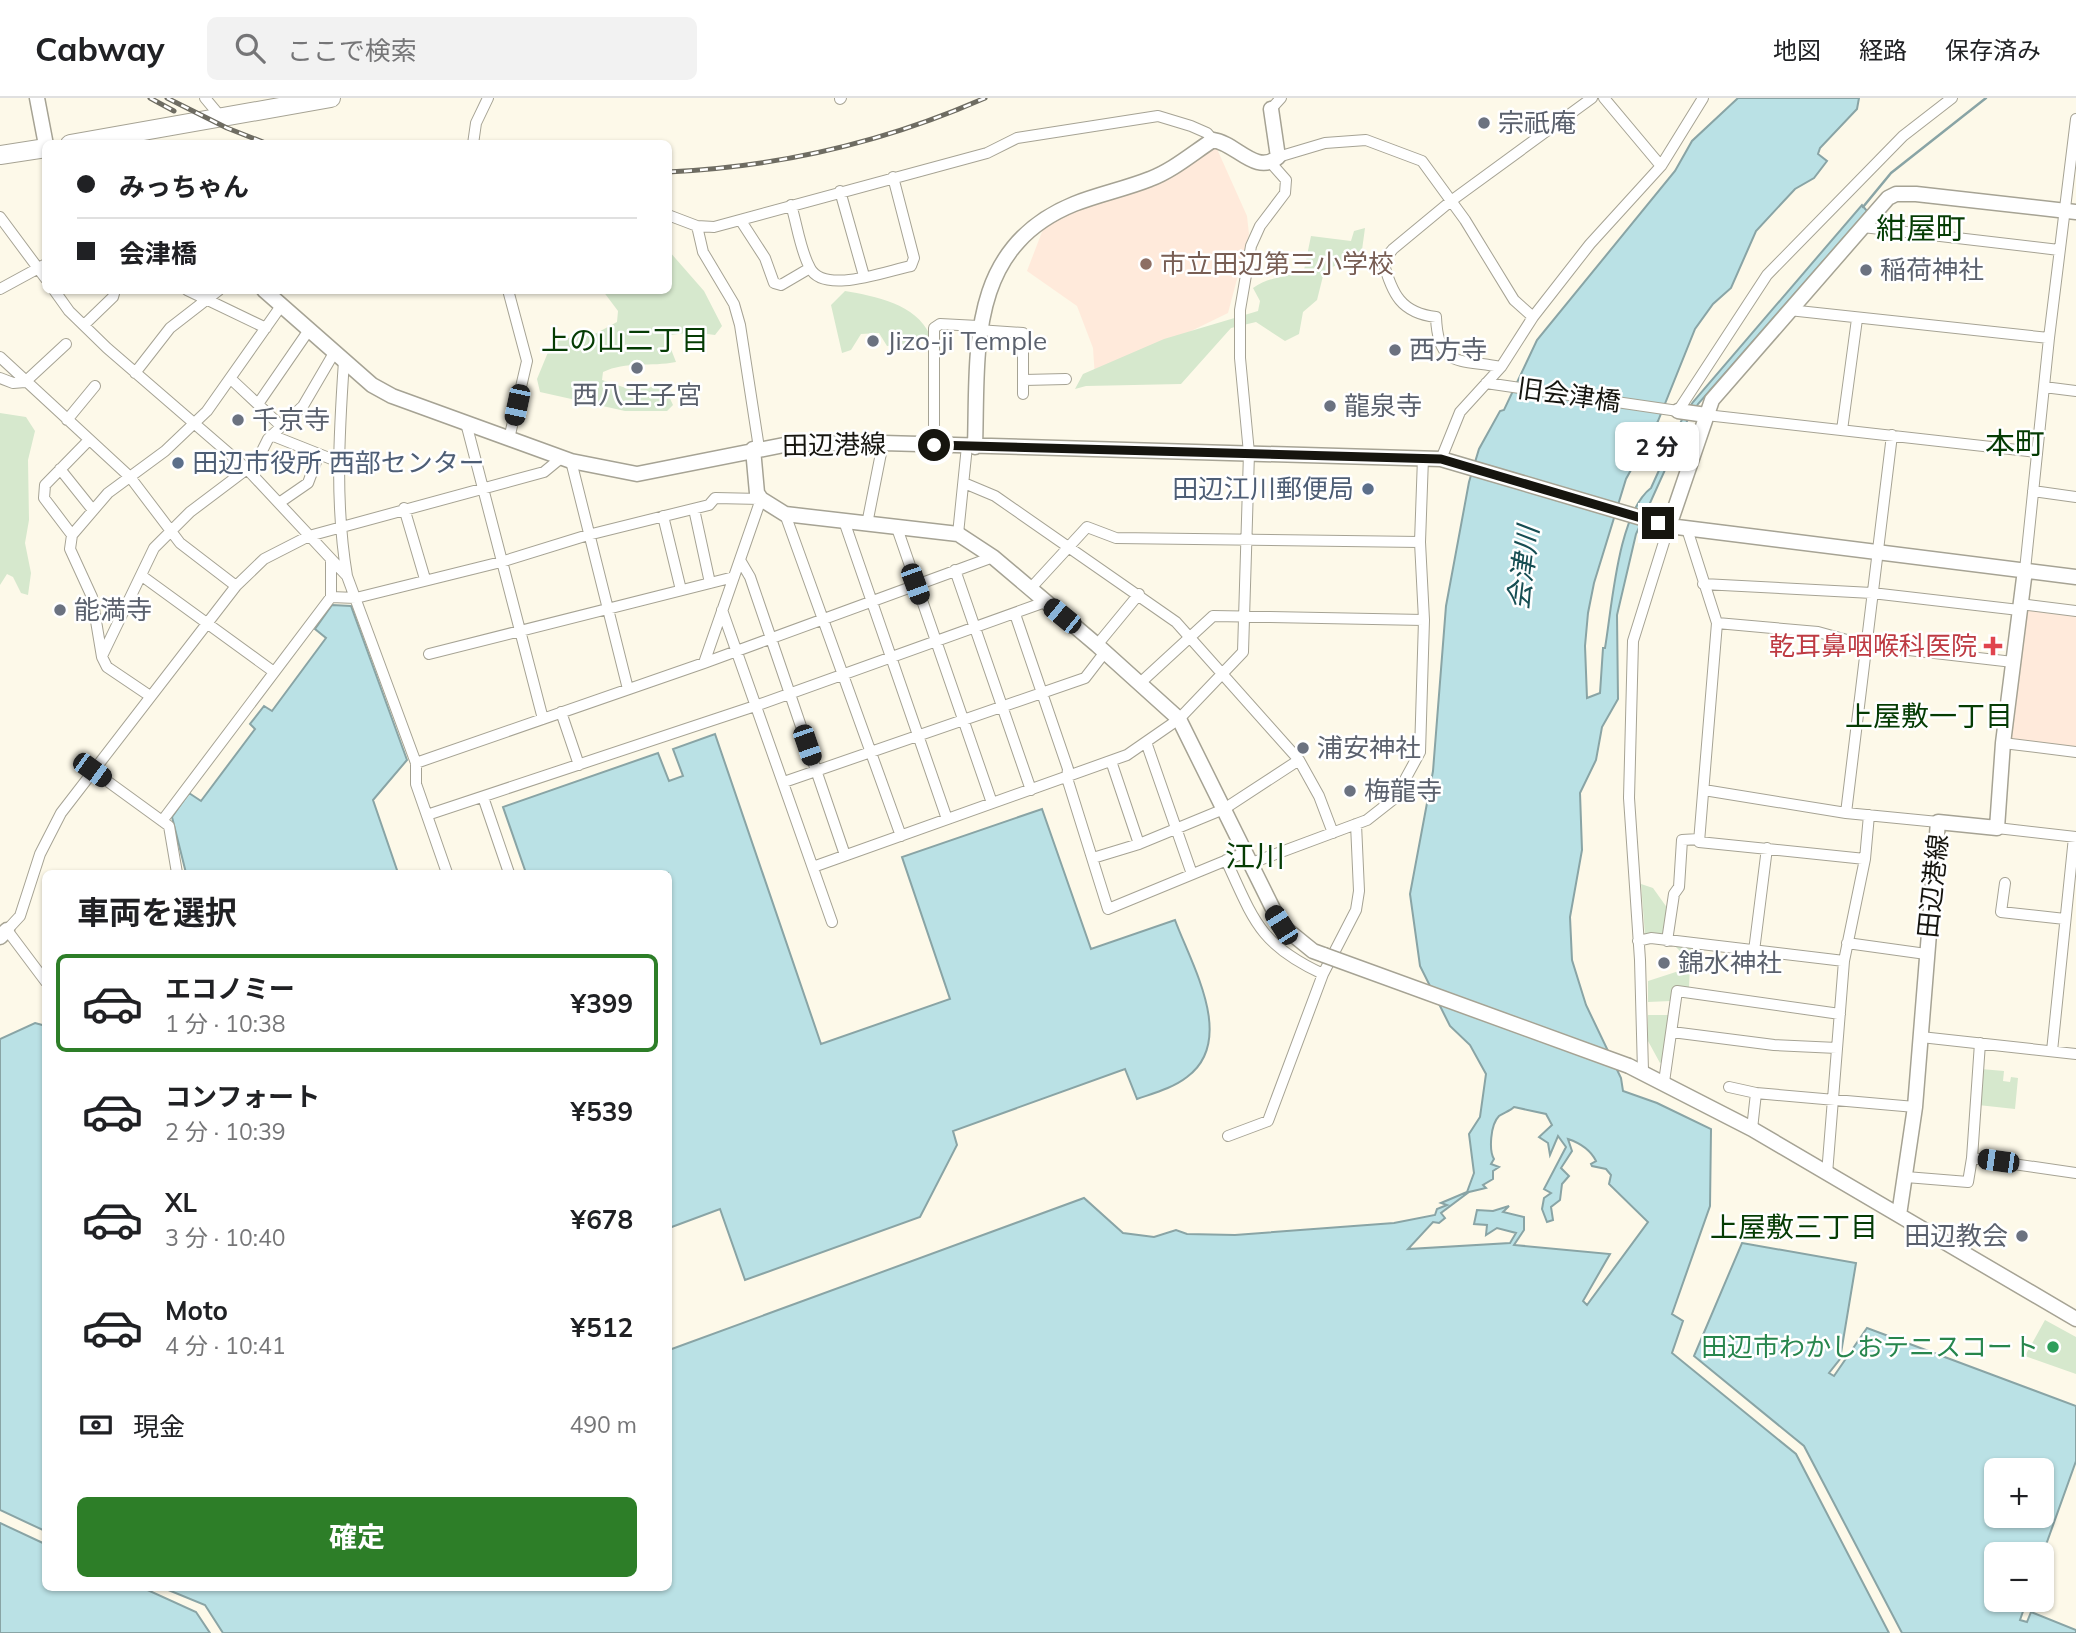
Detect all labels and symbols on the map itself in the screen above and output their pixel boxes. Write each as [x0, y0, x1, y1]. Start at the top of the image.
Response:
place label: 宗祇庵 [1498, 106, 1576, 139]
marker: 宗祇庵 [1476, 115, 1492, 131]
district label: 紺屋町 [1876, 209, 1966, 247]
place label: 市立田辺第三小学校 [1160, 247, 1394, 280]
place label: 稲荷神社 [1880, 253, 1984, 286]
marker: 市立田辺第三小学校 [1138, 256, 1154, 272]
marker: 稲荷神社 [1858, 262, 1874, 278]
district label: 上の山二丁目 [541, 322, 709, 357]
place label: Jizo-ji Temple [887, 324, 1047, 357]
marker: Jizo-ji Temple [865, 333, 881, 349]
place label: 西方寺 [1409, 333, 1487, 366]
marker: 西方寺 [1387, 342, 1403, 358]
marker: 西八王子宮 [629, 360, 645, 376]
street label: 旧会津橋 [1515, 371, 1623, 418]
place label: 西八王子宮 [572, 378, 702, 411]
car [503, 382, 532, 428]
place label: 龍泉寺 [1344, 389, 1422, 422]
marker: 龍泉寺 [1322, 398, 1338, 414]
place label: 千京寺 [252, 403, 330, 436]
marker: 千京寺 [230, 412, 246, 428]
callout: 2 分 [1616, 422, 1700, 470]
district label: 本町 [1985, 424, 2045, 462]
street label: 田辺港線 [782, 427, 886, 462]
route start [918, 429, 950, 461]
place label: 田辺市役所 西部センター [192, 446, 485, 479]
marker: 田辺市役所 西部センター [170, 455, 186, 471]
place label: 田辺江川郵便局 [1172, 472, 1354, 505]
marker: 田辺江川郵便局 [1360, 481, 1376, 497]
route end [1642, 507, 1674, 539]
water label: 会津川 [1500, 521, 1545, 612]
car [898, 561, 933, 607]
place label: 能満寺 [74, 593, 152, 626]
car [1040, 595, 1085, 637]
marker: 能満寺 [52, 602, 68, 618]
place label: 乾耳鼻咽喉科医院 [1769, 629, 1977, 662]
marker: 乾耳鼻咽喉科医院 [1983, 636, 2003, 656]
district label: 上屋敷一丁目 [1845, 698, 2013, 733]
car [791, 722, 824, 768]
place label: 浦安神社 [1317, 731, 1421, 764]
marker: 浦安神社 [1295, 740, 1311, 756]
car [69, 749, 116, 791]
place label: 梅龍寺 [1364, 774, 1442, 807]
marker: 梅龍寺 [1342, 783, 1358, 799]
street label: 田辺港線 [1911, 833, 1954, 939]
district label: 江川 [1225, 837, 1285, 875]
car [1261, 902, 1302, 948]
place label: 錦水神社 [1678, 946, 1782, 979]
marker: 錦水神社 [1656, 955, 1672, 971]
car [1976, 1148, 2021, 1174]
district label: 上屋敷三丁目 [1710, 1209, 1878, 1244]
place label: 田辺教会 [1904, 1219, 2008, 1252]
marker: 田辺教会 [2014, 1228, 2030, 1244]
place label: 田辺市わかしおテニスコート [1701, 1330, 2039, 1363]
marker: 田辺市わかしおテニスコート [2045, 1339, 2061, 1355]

